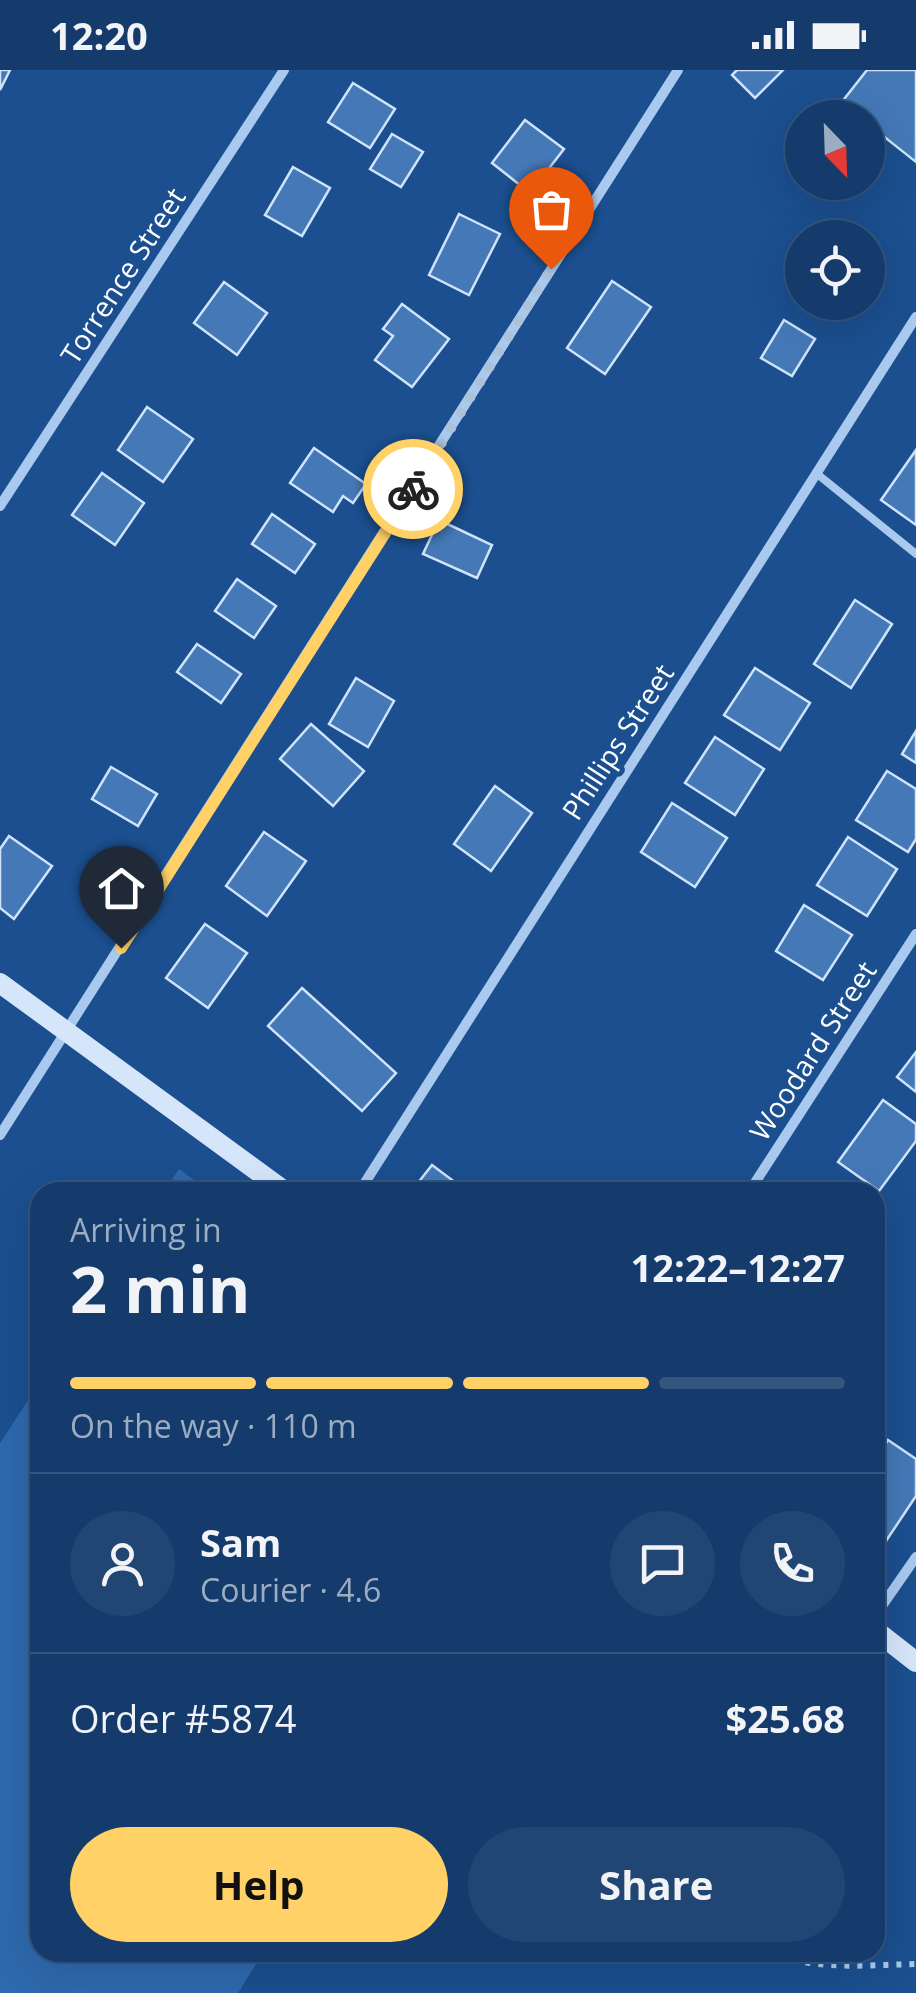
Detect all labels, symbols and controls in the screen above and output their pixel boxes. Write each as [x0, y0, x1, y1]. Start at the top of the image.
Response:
text: 12:20 [50, 9, 148, 61]
north arrow [785, 100, 885, 200]
map controls [785, 100, 885, 320]
pin [509, 167, 594, 270]
street label: Torrence Street [51, 180, 193, 371]
icon: bag [524, 182, 579, 237]
button: locate [785, 220, 885, 320]
courier [363, 439, 463, 539]
icon: bike [386, 462, 441, 517]
street label: Phillips Street [553, 656, 682, 827]
pin [79, 846, 164, 949]
icon: home [94, 861, 149, 916]
street label: Woodard Street [740, 954, 884, 1147]
text: Arriving in [70, 1208, 222, 1251]
text: 12:22–12:27 [631, 1241, 845, 1293]
text: 2 min [70, 1244, 250, 1332]
text: On the way · 110 m [70, 1404, 357, 1447]
button: person [70, 1511, 175, 1616]
button: chat [610, 1511, 715, 1616]
button: phone [740, 1511, 845, 1616]
text: Sam [200, 1516, 281, 1568]
text: Courier · 4.6 [200, 1568, 381, 1611]
text: Order #5874 [70, 1692, 297, 1744]
text: $25.68 [726, 1692, 845, 1744]
button: Help [70, 1827, 448, 1942]
button: Share [468, 1827, 845, 1942]

